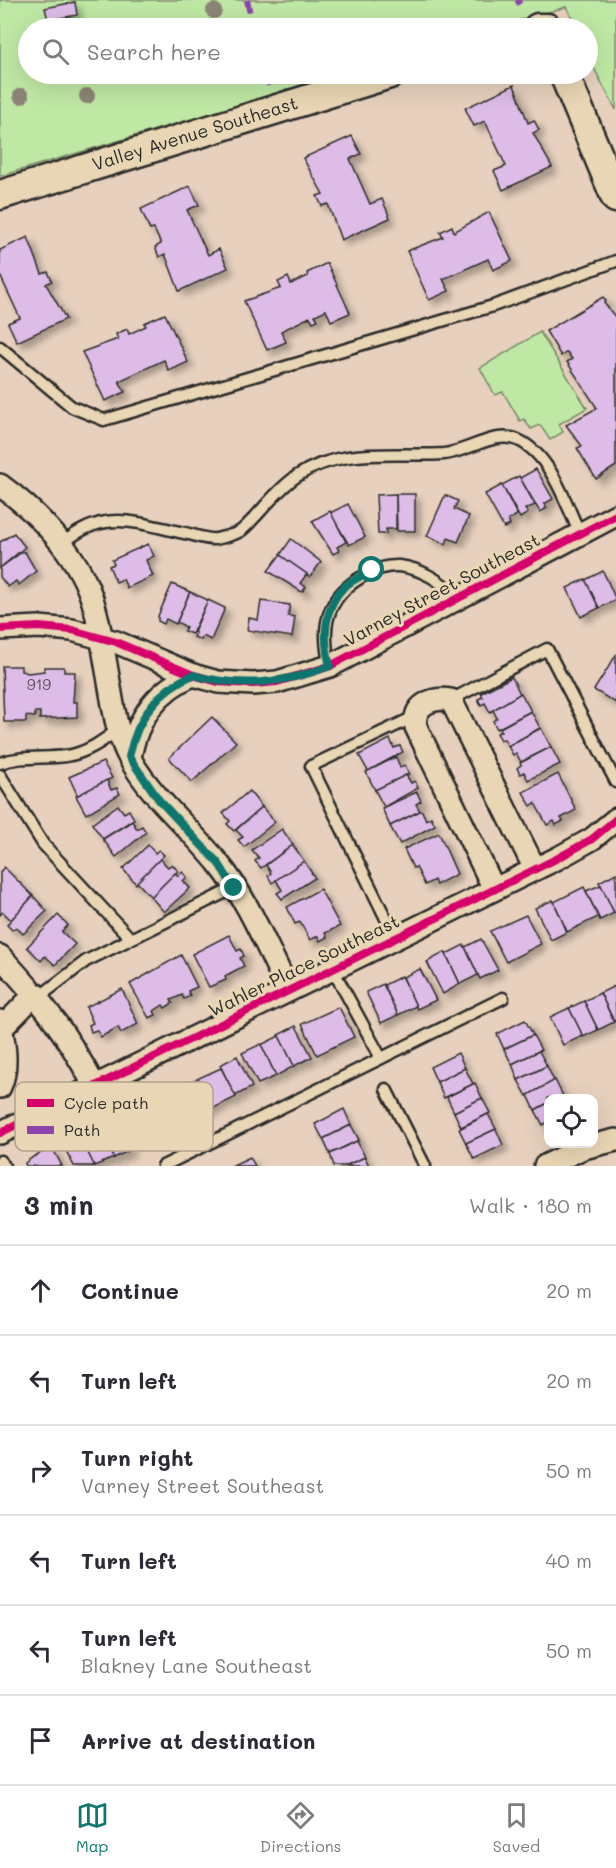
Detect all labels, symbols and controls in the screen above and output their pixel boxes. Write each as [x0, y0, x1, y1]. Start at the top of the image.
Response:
search box [18, 18, 598, 84]
icon: search [39, 35, 72, 68]
text: Search here [87, 37, 221, 66]
street label: Valley Avenue Southeast [89, 90, 301, 176]
street label: Varney Street Southeast [339, 527, 544, 651]
route start [358, 556, 384, 582]
house number: 919 [27, 674, 51, 694]
route end [220, 874, 246, 900]
street label: Wahler Place Southeast [204, 908, 403, 1022]
legend [15, 1082, 213, 1151]
text: Cycle path [64, 1092, 148, 1113]
map controls [544, 1094, 598, 1148]
button: locate [544, 1094, 598, 1148]
text: Path [64, 1119, 100, 1140]
text: 3 min [24, 1188, 93, 1222]
text: Walk · 180 m [469, 1192, 592, 1218]
icon: ahead [24, 1274, 57, 1307]
text: Continue [81, 1276, 179, 1305]
text: 20 m [546, 1277, 592, 1303]
icon: left [24, 1364, 57, 1397]
text: Turn left [81, 1366, 177, 1395]
text: 20 m [546, 1367, 592, 1393]
text: Turn right [81, 1443, 193, 1472]
icon: right [24, 1454, 57, 1487]
text: 50 m [546, 1457, 592, 1483]
text: Varney Street Southeast [81, 1472, 324, 1498]
icon: left [24, 1544, 57, 1577]
text: Turn left [81, 1546, 177, 1575]
text: 40 m [546, 1547, 592, 1573]
text: Turn left [81, 1623, 177, 1652]
icon: left [24, 1634, 57, 1667]
text: 50 m [546, 1637, 592, 1663]
text: Blakney Lane Southeast [81, 1652, 312, 1678]
icon: arrive [24, 1724, 57, 1757]
text: Arrive at destination [81, 1726, 316, 1755]
tab: Map [76, 1799, 109, 1856]
tab: Directions [260, 1799, 341, 1856]
tab: Saved [493, 1799, 540, 1856]

